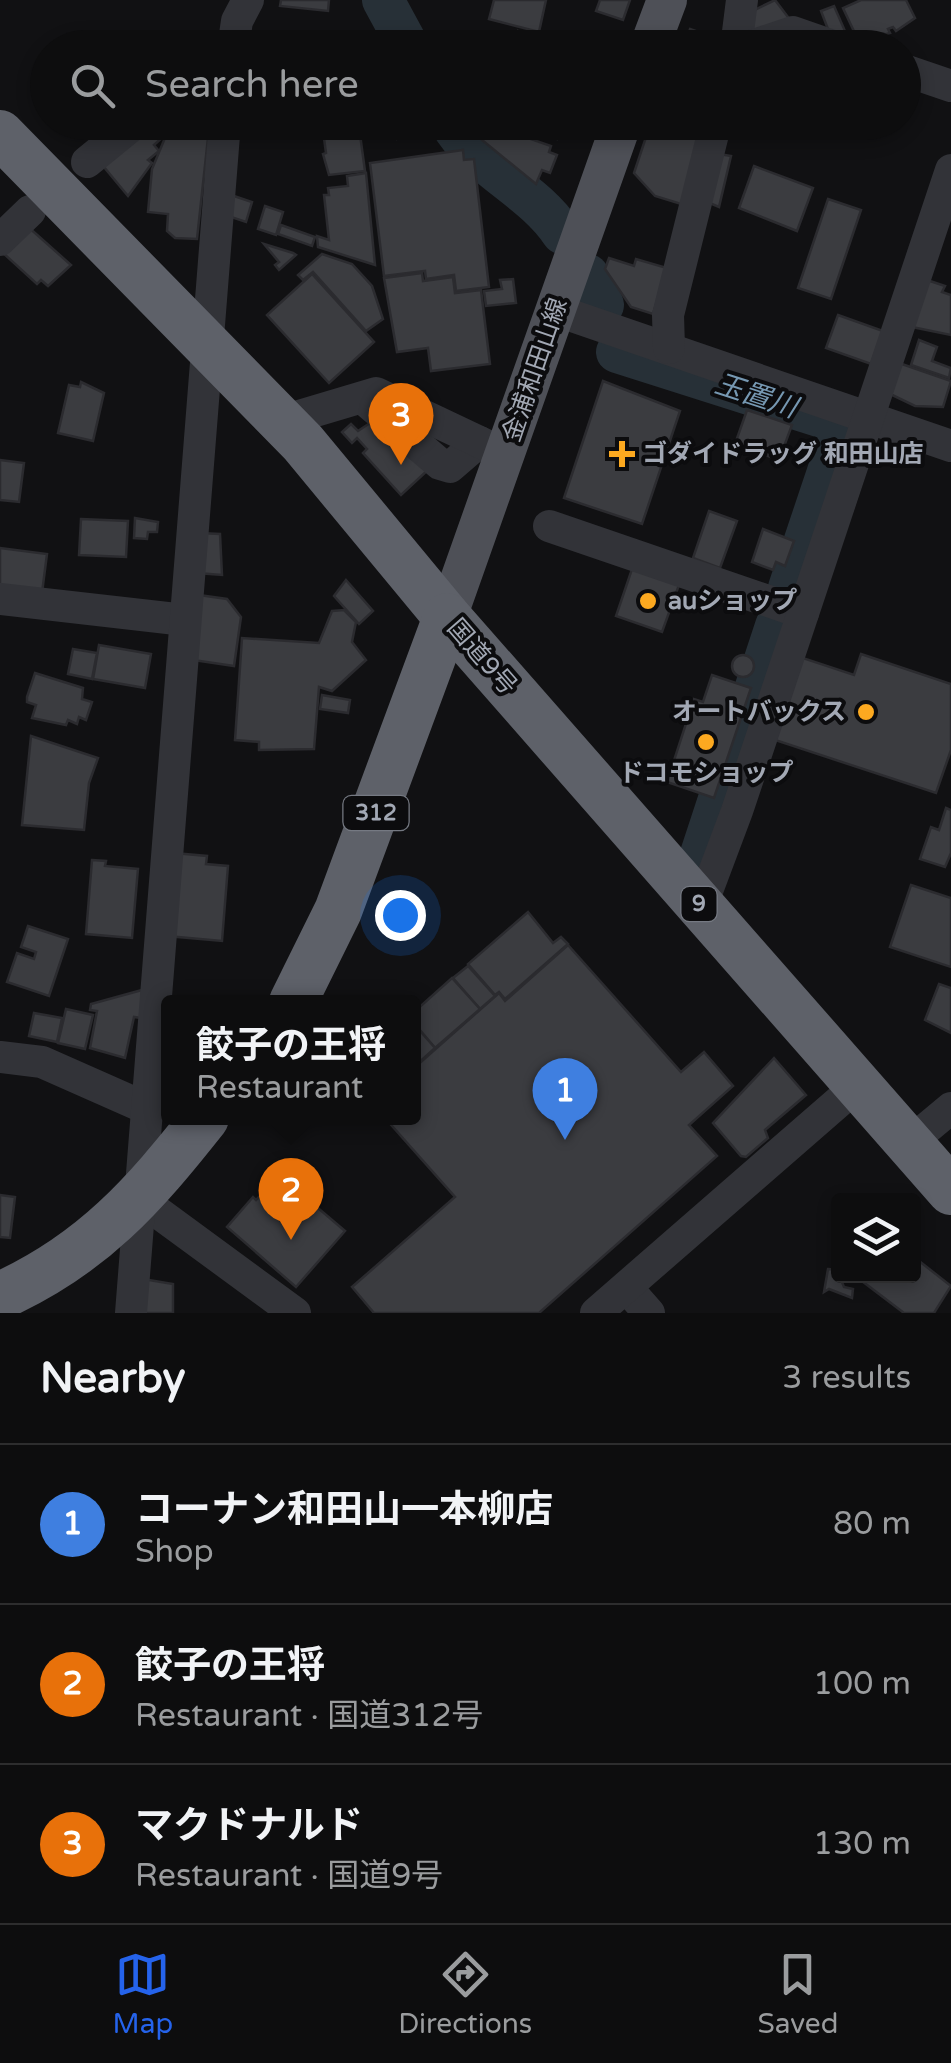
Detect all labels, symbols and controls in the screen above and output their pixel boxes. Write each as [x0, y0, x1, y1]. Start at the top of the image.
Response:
search box [30, 30, 921, 140]
icon: search [65, 58, 120, 113]
text: Search here [145, 62, 359, 108]
street label: 金浦和田山線 [496, 294, 574, 446]
water label: 玉置川 [711, 367, 804, 426]
pin: 3 [368, 382, 434, 465]
place label: ゴダイドラッグ 和田山店 [642, 439, 924, 469]
marker: ゴダイドラッグ 和田山店 [611, 443, 633, 465]
place label: auショップ [668, 586, 797, 616]
marker: auショップ [637, 590, 659, 612]
street label: 国道9号 [441, 613, 523, 701]
place label: オートバックス [672, 697, 846, 727]
marker: オートバックス [855, 701, 877, 723]
marker: ドコモショップ [695, 731, 717, 753]
place label: ドコモショップ [618, 758, 794, 788]
road number: 312 [344, 796, 408, 830]
road number: 9 [682, 887, 716, 921]
your location [375, 890, 426, 941]
popup [161, 995, 421, 1125]
text: 餃子の王将 [196, 1023, 386, 1069]
pin: 1 [532, 1058, 598, 1140]
text: Restaurant [196, 1069, 363, 1107]
pin: 2 [258, 1158, 324, 1240]
map controls [831, 1193, 921, 1283]
button: layers [831, 1193, 921, 1283]
text: Nearby [40, 1353, 185, 1404]
text: 3 results [782, 1359, 911, 1397]
text: コーナン和田山一本柳店 [135, 1487, 553, 1533]
text: 1 [62, 1505, 83, 1543]
text: 80 m [833, 1505, 911, 1543]
text: Shop [135, 1533, 214, 1571]
text: 餃子の王将 [135, 1643, 325, 1689]
text: 2 [62, 1665, 83, 1703]
text: 100 m [813, 1665, 911, 1703]
text: Restaurant · 国道312号 [135, 1697, 484, 1735]
text: マクドナルド [135, 1803, 363, 1849]
text: 3 [62, 1825, 83, 1863]
text: 130 m [813, 1825, 911, 1863]
text: Restaurant · 国道9号 [135, 1857, 443, 1895]
tab: Map [113, 1947, 173, 2041]
tab: Directions [398, 1947, 532, 2041]
tab: Saved [757, 1947, 838, 2041]

